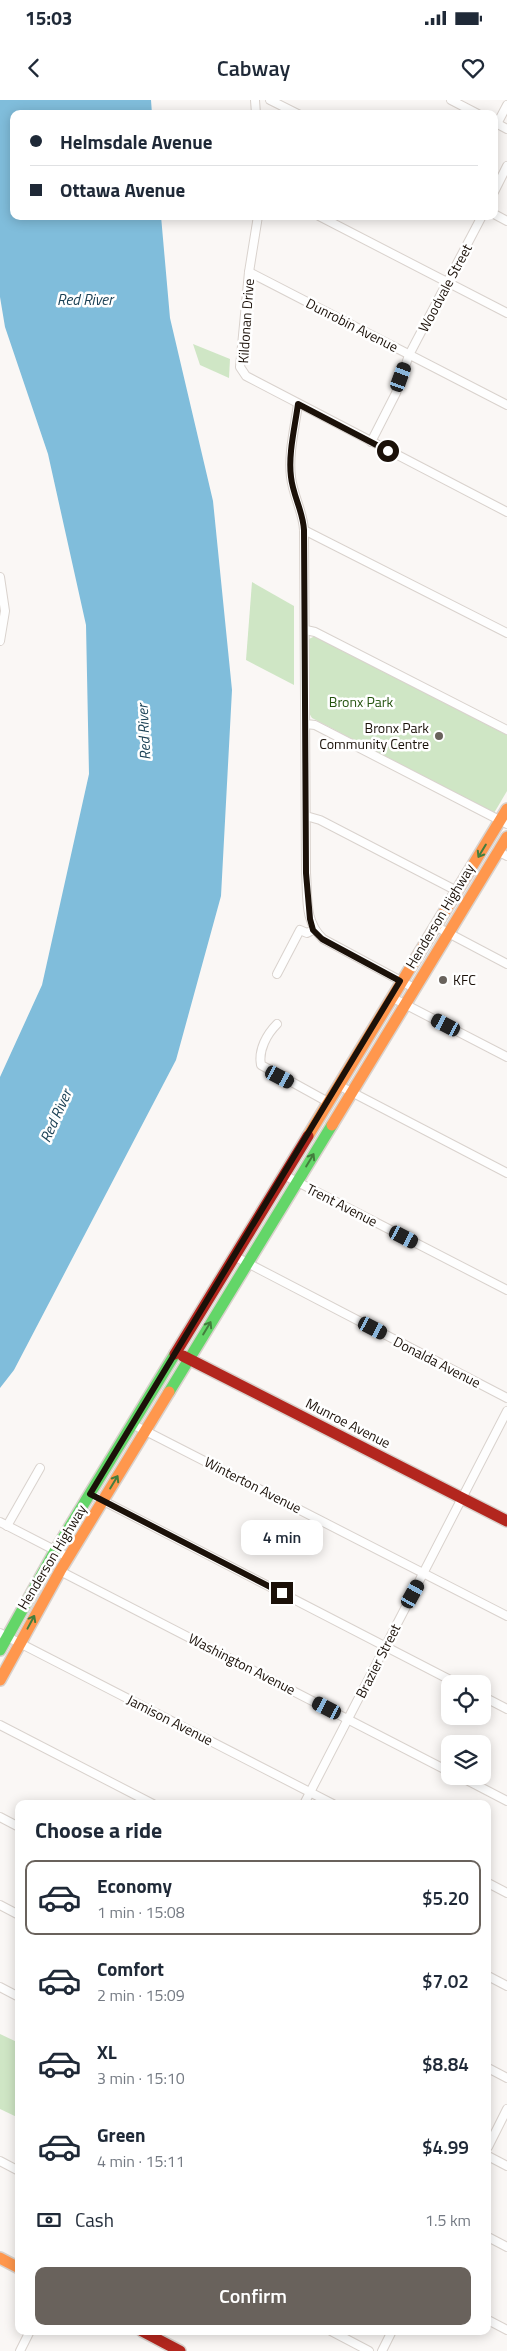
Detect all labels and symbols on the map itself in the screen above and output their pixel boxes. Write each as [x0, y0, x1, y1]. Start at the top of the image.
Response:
street label: Woodvale Street [412, 240, 477, 336]
street label: Kildonan Drive [232, 278, 259, 364]
water label: Red River [57, 288, 115, 311]
street label: Dunrobin Avenue [303, 292, 402, 357]
car [388, 360, 413, 394]
route start [377, 440, 399, 462]
park label: Bronx Park [329, 691, 394, 712]
water label: Red River [130, 701, 156, 761]
place label: Bronx Park Community Centre [319, 717, 429, 754]
marker: Bronx Park Community Centre [433, 730, 445, 742]
one-way arrow [476, 843, 486, 857]
street label: Henderson Highway [400, 859, 479, 972]
place label: KFC [453, 969, 476, 990]
marker: KFC [437, 974, 449, 986]
car [429, 1012, 462, 1038]
car [263, 1063, 296, 1091]
water label: Red River [34, 1083, 78, 1146]
one-way arrow [306, 1153, 316, 1167]
street label: Trent Avenue [303, 1178, 381, 1231]
car [387, 1224, 420, 1250]
car [356, 1315, 389, 1341]
one-way arrow [203, 1322, 213, 1336]
street label: Donalda Avenue [390, 1331, 485, 1393]
street label: Munroe Avenue [302, 1392, 394, 1453]
street label: Winterton Avenue [201, 1451, 305, 1518]
one-way arrow [109, 1476, 119, 1490]
street label: Henderson Highway [12, 1500, 91, 1613]
callout: 4 min [241, 1520, 323, 1556]
car [399, 1577, 426, 1611]
route end [271, 1582, 293, 1604]
one-way arrow [26, 1614, 36, 1629]
street label: Brazier Street [350, 1620, 405, 1702]
street label: Washington Avenue [185, 1627, 299, 1700]
street label: Jamison Avenue [124, 1689, 217, 1750]
car [310, 1695, 343, 1721]

